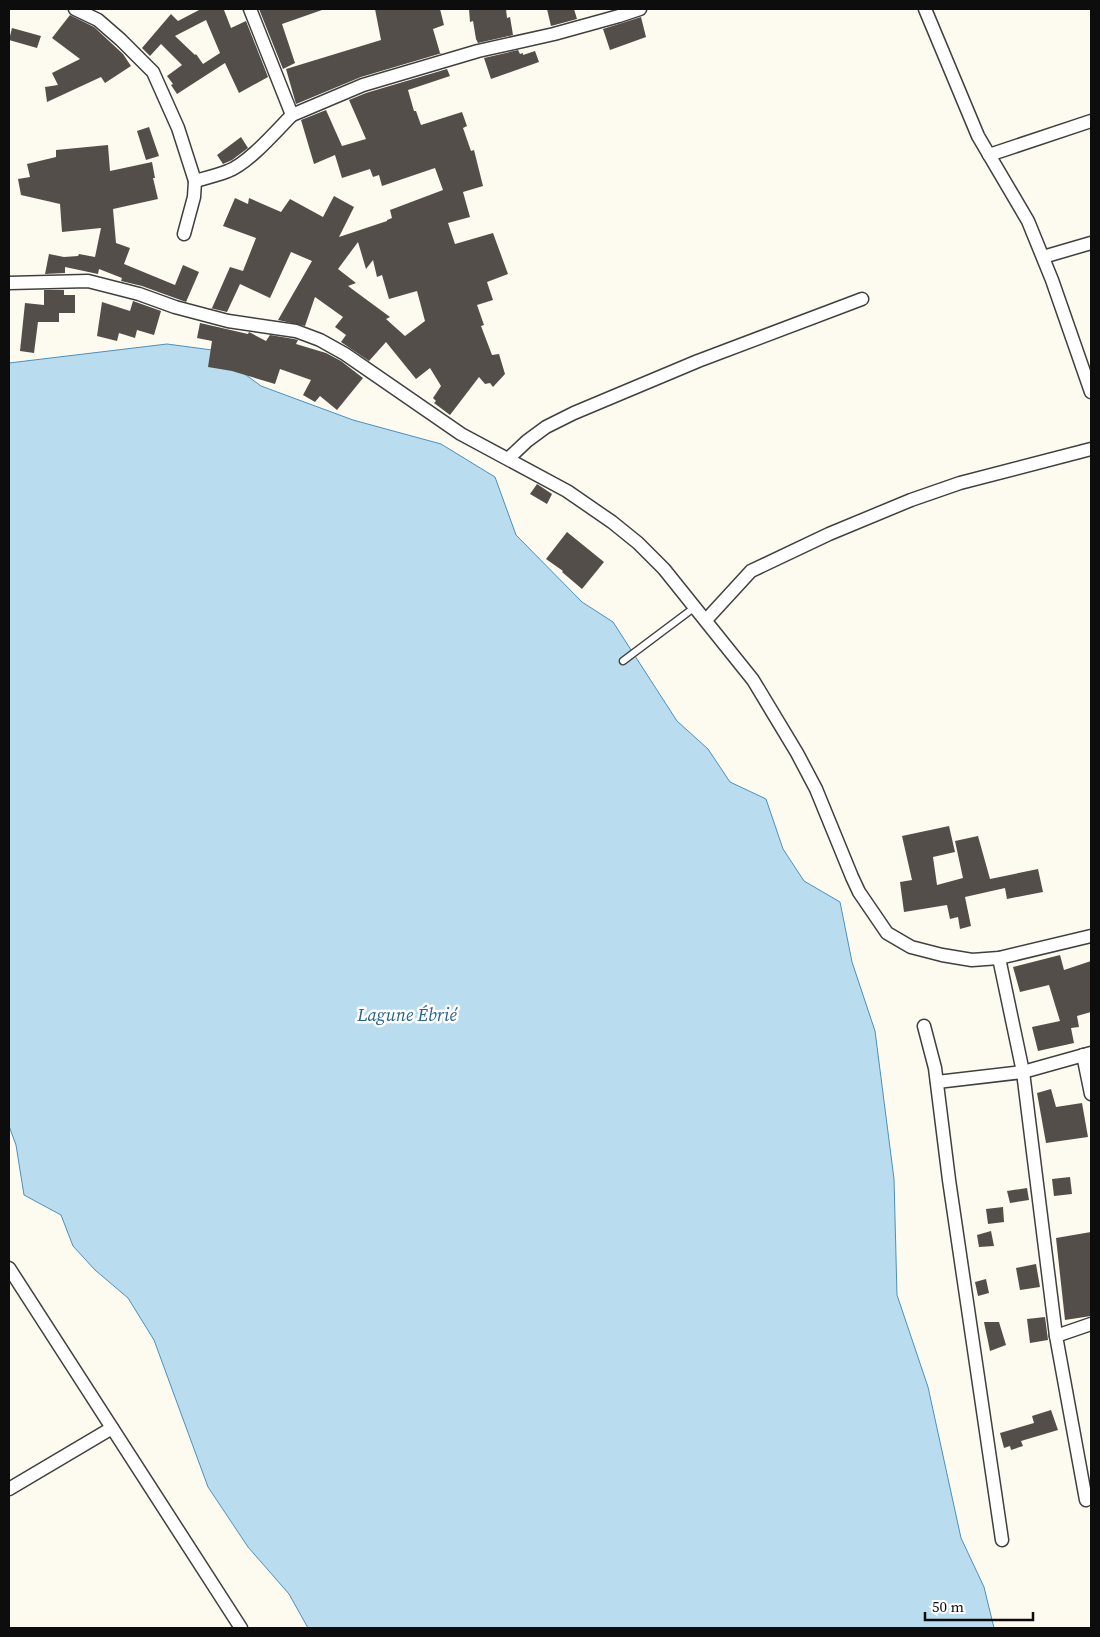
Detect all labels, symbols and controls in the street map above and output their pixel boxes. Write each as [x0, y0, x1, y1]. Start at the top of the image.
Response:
water label: Lagune Ébrié [356, 1002, 458, 1027]
scale bar [925, 1590, 1032, 1622]
text: 50 m [932, 1596, 964, 1617]

